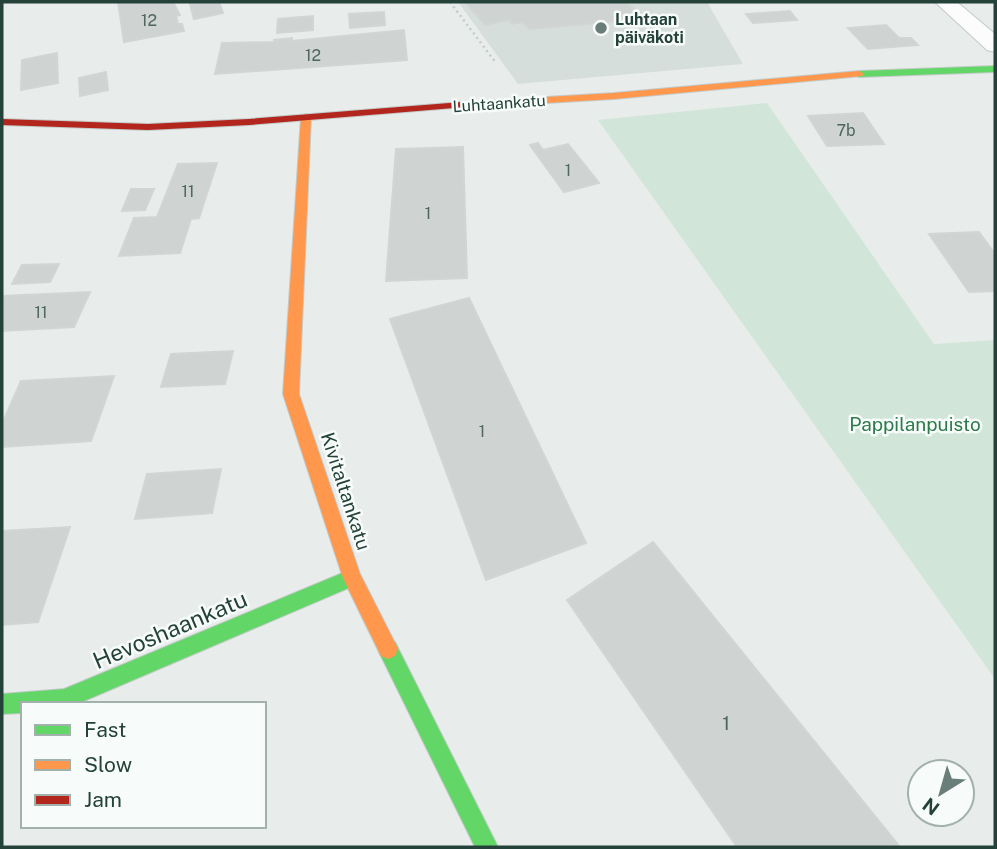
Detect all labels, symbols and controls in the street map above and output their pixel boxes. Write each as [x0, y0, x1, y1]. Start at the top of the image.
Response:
place label: Luhtaan päiväkoti [615, 10, 684, 47]
house number: 12 [141, 11, 157, 30]
marker: Luhtaan päiväkoti [593, 20, 609, 36]
house number: 12 [305, 46, 321, 65]
street label: Luhtaankatu [452, 91, 546, 116]
house number: 7b [837, 121, 856, 140]
house number: 1 [565, 161, 571, 180]
house number: 11 [181, 182, 195, 201]
house number: 1 [425, 204, 431, 223]
house number: 11 [34, 303, 48, 322]
park label: Pappilanpuisto [849, 413, 981, 435]
house number: 1 [479, 422, 485, 441]
street label: Kivitaltankatu [317, 429, 375, 553]
street label: Hevoshaankatu [89, 585, 251, 674]
legend [21, 702, 266, 828]
house number: 1 [722, 712, 730, 734]
text: Fast [84, 717, 126, 742]
text: Slow [84, 752, 132, 777]
north arrow [906, 758, 976, 828]
text: Jam [84, 787, 122, 812]
text: N [918, 793, 943, 820]

